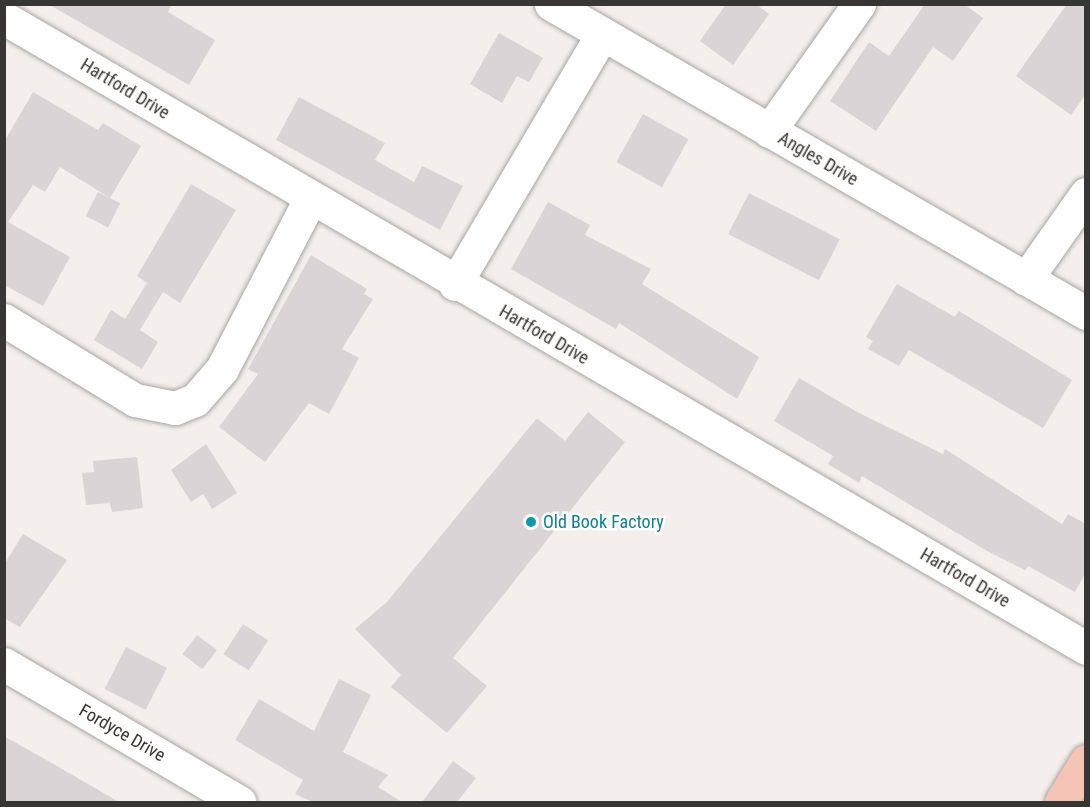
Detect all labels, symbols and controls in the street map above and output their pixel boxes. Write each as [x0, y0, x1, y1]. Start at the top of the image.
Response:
street label: Hartford Drive [77, 54, 173, 124]
street label: Angles Drive [774, 127, 862, 191]
street label: Hartford Drive [495, 301, 593, 369]
place label: Old Book Factory [543, 511, 664, 533]
marker: Old Book Factory [524, 515, 538, 529]
street label: Hartford Drive [916, 544, 1014, 612]
street label: Fordyce Drive [75, 700, 169, 766]

